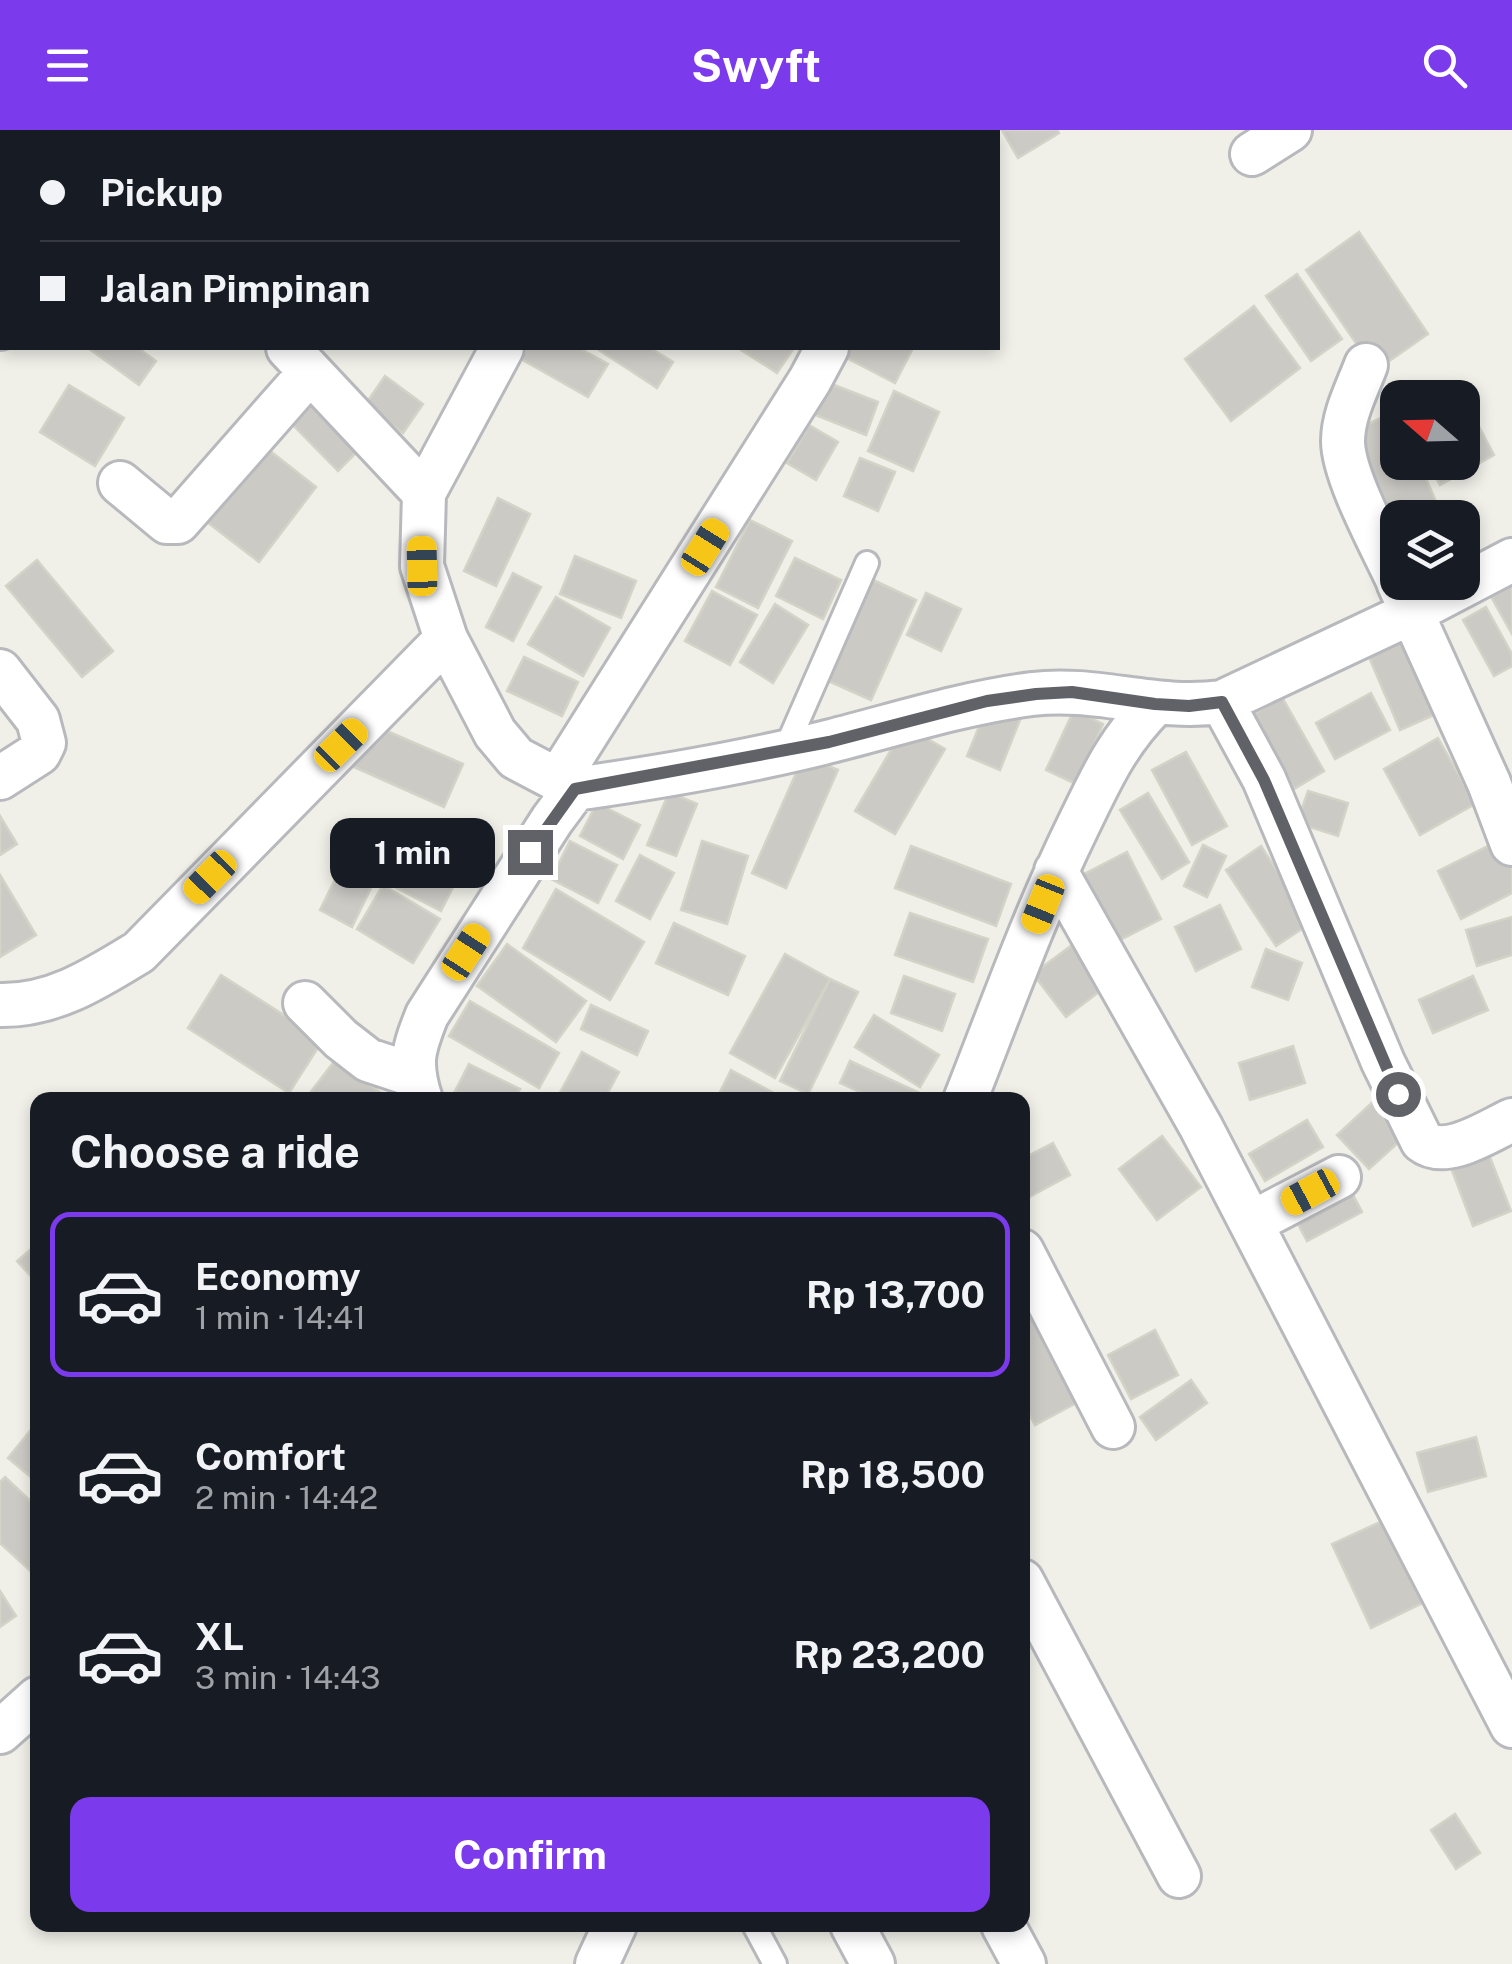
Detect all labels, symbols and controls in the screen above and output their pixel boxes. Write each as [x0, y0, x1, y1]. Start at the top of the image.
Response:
icon: menu [40, 38, 95, 93]
icon: search [1417, 38, 1472, 93]
text: Swyft [691, 39, 821, 92]
text: Pickup [100, 170, 223, 215]
text: Jalan Pimpinan [100, 266, 371, 311]
north arrow [1380, 380, 1480, 480]
map controls [1380, 380, 1480, 600]
button: layers [1380, 500, 1480, 600]
car [676, 514, 734, 580]
car [406, 536, 438, 596]
car [309, 713, 373, 777]
callout: 1 min [330, 817, 495, 887]
route end [508, 830, 553, 875]
text: 1 min [374, 834, 451, 871]
car [178, 845, 242, 909]
car [1018, 871, 1068, 937]
car [437, 919, 495, 985]
route start [1376, 1072, 1421, 1117]
text: Choose a ride [70, 1125, 360, 1178]
car [1276, 1165, 1344, 1219]
icon: car [75, 1250, 165, 1340]
text: Economy [195, 1254, 361, 1299]
text: Rp 13,700 [806, 1272, 985, 1317]
text: 1 min · 14:41 [195, 1299, 366, 1336]
icon: car [75, 1430, 165, 1520]
text: Comfort [195, 1434, 346, 1479]
text: Rp 18,500 [800, 1452, 985, 1497]
text: 2 min · 14:42 [195, 1479, 378, 1516]
icon: car [75, 1610, 165, 1700]
text: XL [195, 1614, 244, 1659]
text: Rp 23,200 [793, 1632, 985, 1677]
text: 3 min · 14:43 [195, 1659, 380, 1696]
button: Confirm [70, 1797, 990, 1912]

